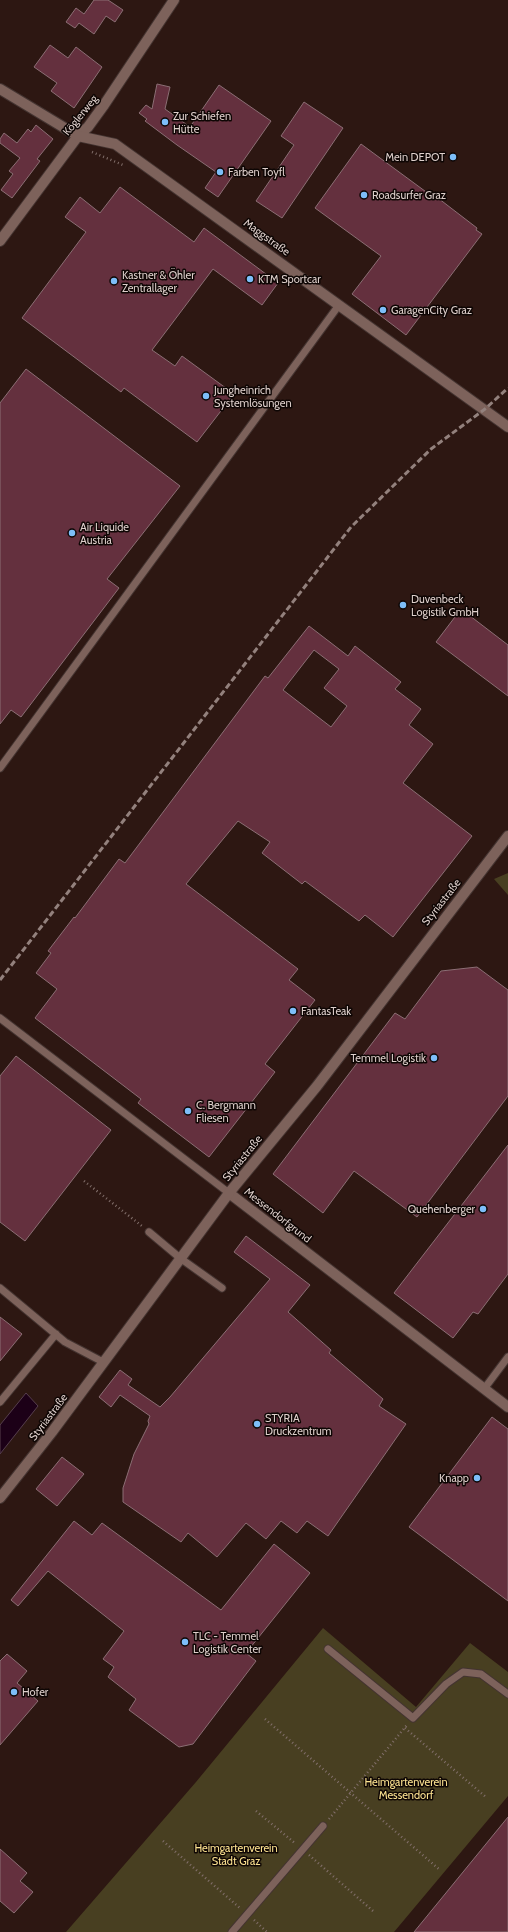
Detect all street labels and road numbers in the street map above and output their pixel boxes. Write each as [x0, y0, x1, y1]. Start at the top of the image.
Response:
street label: Köglerweg [59, 92, 101, 138]
street label: Maggstraße [241, 215, 293, 259]
street label: Styriastraße [418, 876, 464, 928]
street label: Styriastraße [219, 1132, 265, 1184]
street label: Messendorfgrund [242, 1184, 314, 1246]
street label: Styriastraße [26, 1390, 71, 1443]

